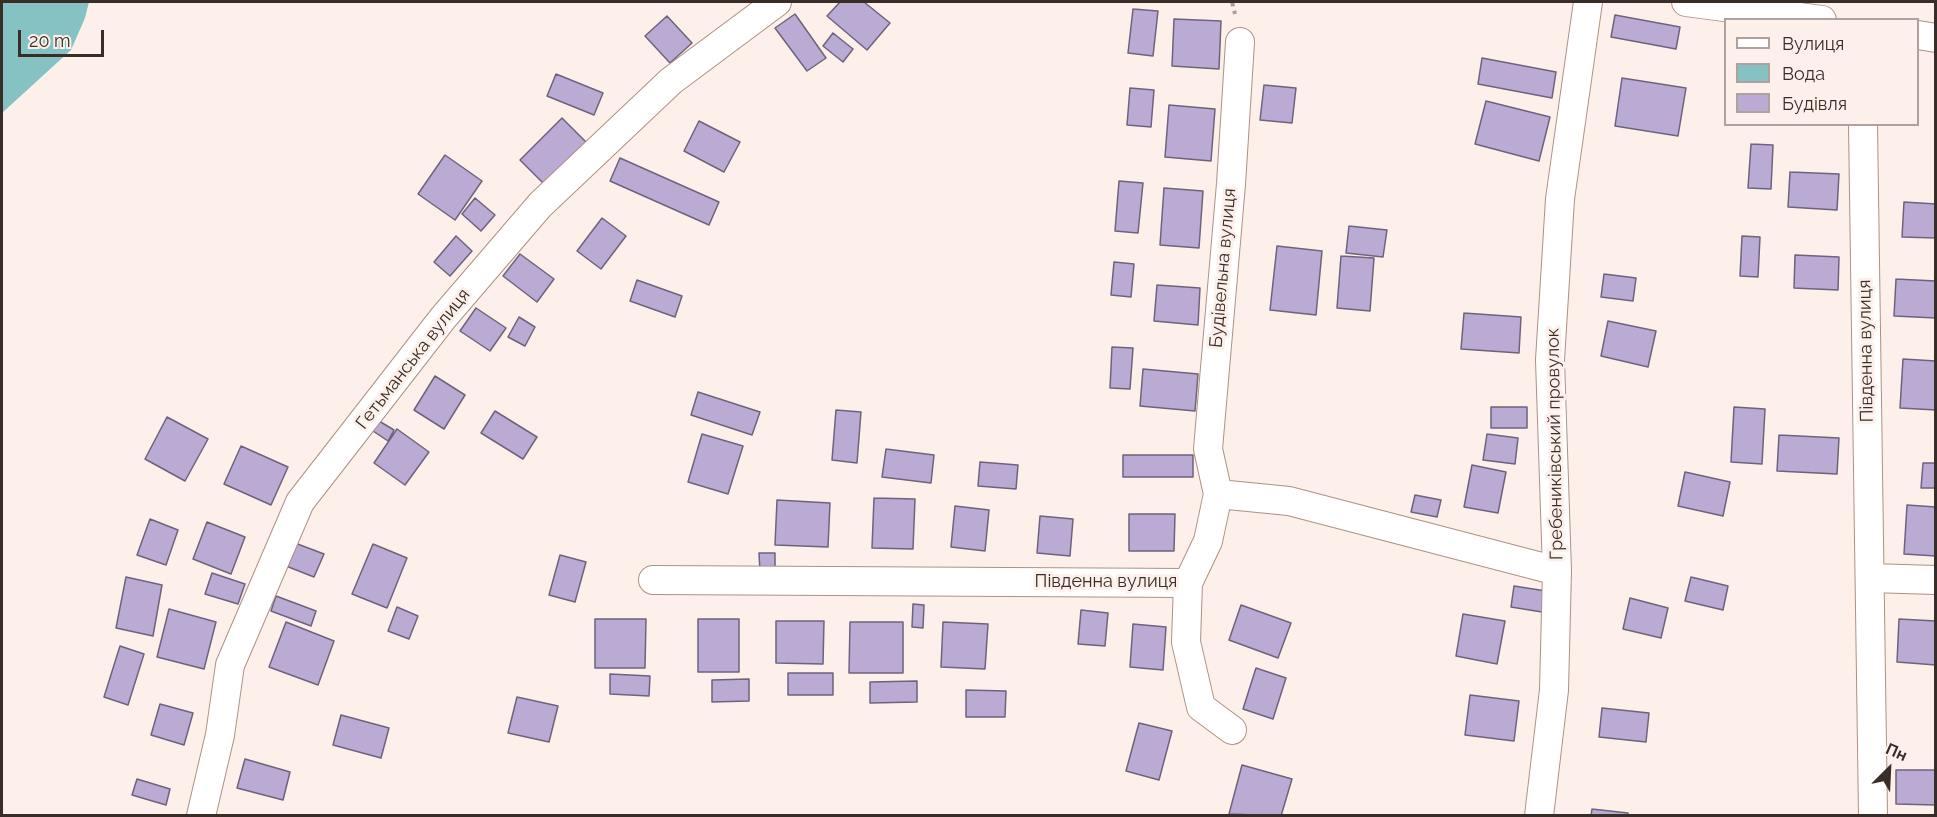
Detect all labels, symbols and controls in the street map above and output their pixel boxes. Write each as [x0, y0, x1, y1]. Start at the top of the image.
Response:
scale bar [21, 18, 106, 56]
legend [1724, 18, 1919, 126]
text: 20 m [29, 30, 71, 51]
text: Вулиця [1782, 33, 1844, 54]
text: Вода [1782, 63, 1825, 84]
text: Будівля [1782, 93, 1847, 114]
street label: Будівельна вулиця [1205, 187, 1241, 349]
street label: Південна вулиця [1854, 279, 1878, 423]
street label: Гетьманська вулиця [351, 284, 475, 434]
street label: Гребениківський провулок [1542, 328, 1568, 560]
street label: Південна вулиця [1035, 571, 1177, 593]
north arrow [1859, 739, 1919, 799]
text: Пн [1883, 739, 1910, 765]

